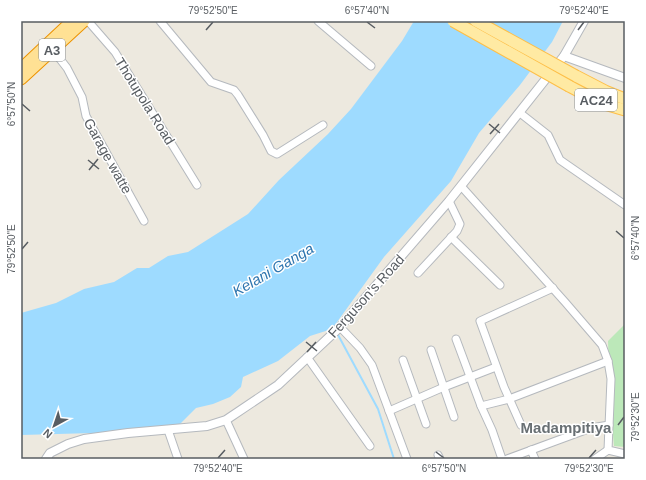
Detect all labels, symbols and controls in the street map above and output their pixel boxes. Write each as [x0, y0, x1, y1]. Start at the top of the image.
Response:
text: 79°52'50"E [188, 5, 238, 16]
text: 6°57'40"N [345, 5, 389, 16]
text: 79°52'40"E [559, 5, 609, 16]
road number: A3 [39, 39, 65, 61]
street label: Thotupola Road [112, 55, 178, 147]
text: 6°57'50"N [6, 82, 17, 126]
road number: AC24 [575, 89, 617, 111]
street label: Garage watte [81, 115, 135, 197]
text: 6°57'40"N [630, 216, 641, 260]
text: 79°52'50"E [6, 224, 17, 274]
water label: Kelani Ganga [229, 239, 316, 300]
street label: Ferguson's Road [325, 251, 407, 341]
text: 79°52'30"E [630, 392, 641, 442]
north arrow [34, 406, 74, 446]
district label: Madampitiya [521, 419, 612, 436]
text: N [41, 426, 54, 441]
text: 79°52'40"E [193, 463, 243, 474]
text: 6°57'50"N [422, 463, 466, 474]
text: 79°52'30"E [564, 463, 614, 474]

